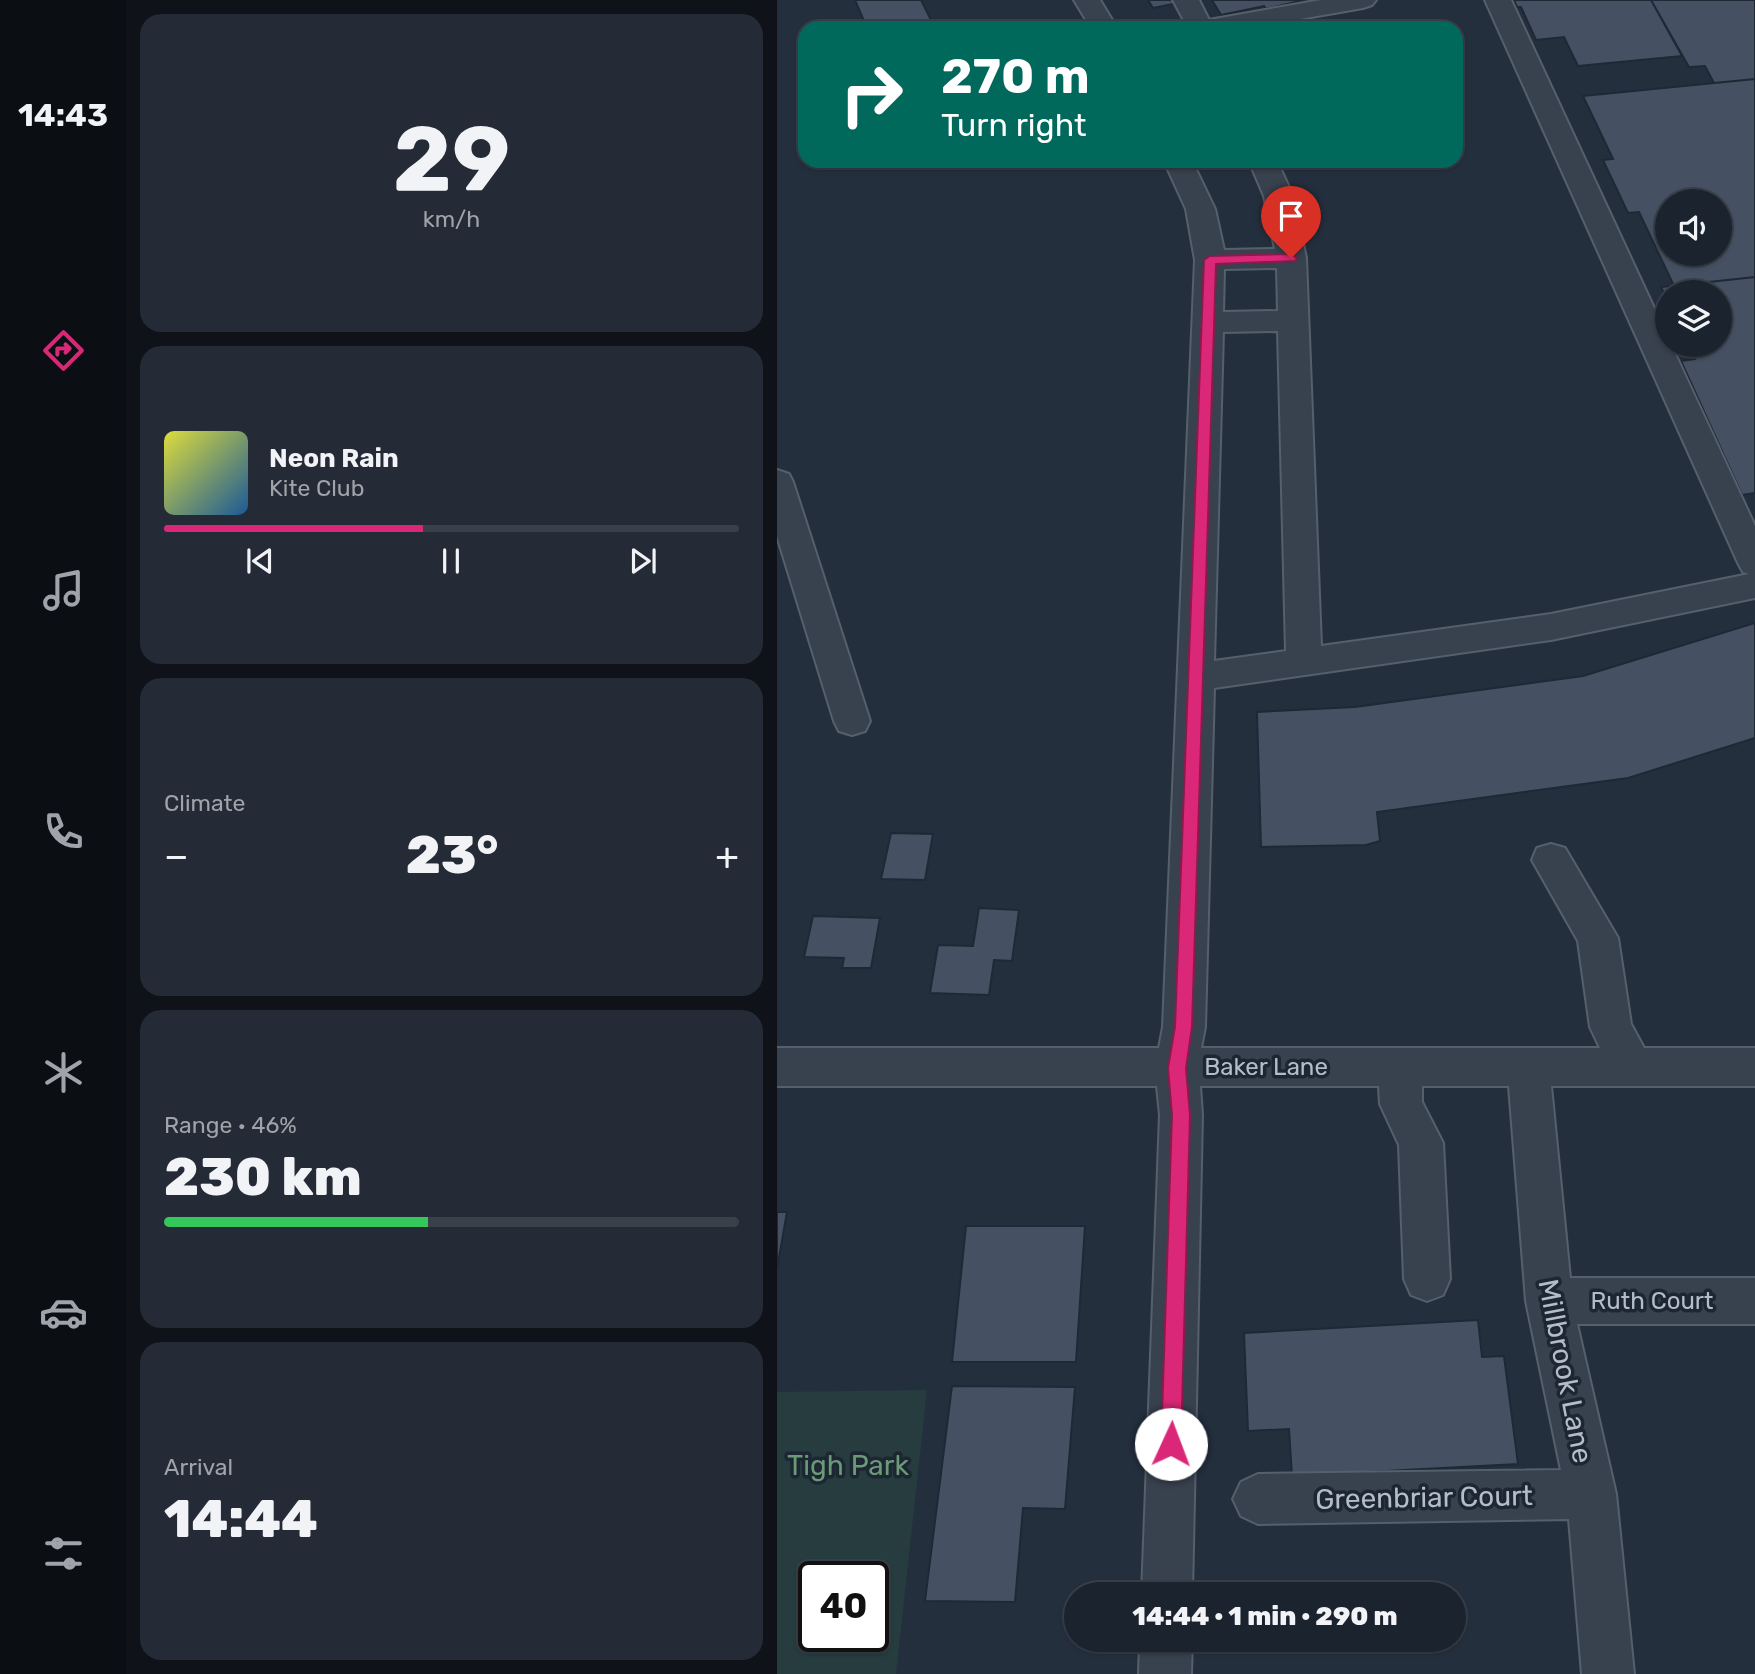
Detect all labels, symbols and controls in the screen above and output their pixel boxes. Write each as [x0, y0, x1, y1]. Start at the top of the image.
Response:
text: 270 m [941, 47, 1090, 105]
icon: right [826, 49, 917, 140]
text: 14:43 [18, 96, 108, 134]
text: 29 [393, 105, 510, 213]
text: Turn right [941, 106, 1086, 144]
pin [1261, 186, 1321, 258]
map controls [1655, 189, 1732, 357]
button: sound [1655, 189, 1732, 266]
icon: arrive [1272, 197, 1310, 235]
text: km/h [423, 205, 480, 233]
button: layers [1655, 280, 1732, 357]
icon: directions [39, 326, 88, 375]
text: Neon Rain [269, 443, 399, 474]
text: Kite Club [269, 474, 364, 502]
icon: previous [241, 542, 279, 580]
icon: pause [432, 542, 470, 580]
icon: next [624, 542, 662, 580]
icon: music [39, 566, 88, 615]
text: Climate [164, 789, 245, 817]
icon: phone [39, 807, 88, 856]
text: 23° [406, 824, 498, 886]
text: − [164, 833, 189, 879]
text: + [715, 833, 739, 879]
icon: climate [39, 1048, 88, 1097]
street label: Baker Lane [1204, 1053, 1328, 1081]
text: Range · 46% [164, 1111, 297, 1139]
text: 230 km [164, 1146, 362, 1208]
street label: Millbrook Lane [1532, 1276, 1600, 1466]
street label: Ruth Court [1591, 1287, 1713, 1315]
icon: car [39, 1288, 88, 1337]
position arrow [1134, 1407, 1208, 1481]
park label: Tigh Park [787, 1449, 909, 1482]
text: Arrival [164, 1453, 233, 1481]
street label: Greenbriar Court [1315, 1479, 1533, 1516]
text: 14:44 [164, 1488, 318, 1550]
icon: filters [39, 1529, 88, 1578]
speed limit sign: 40 [798, 1561, 889, 1652]
text: 14:44 · 1 min · 290 m [1132, 1601, 1398, 1632]

